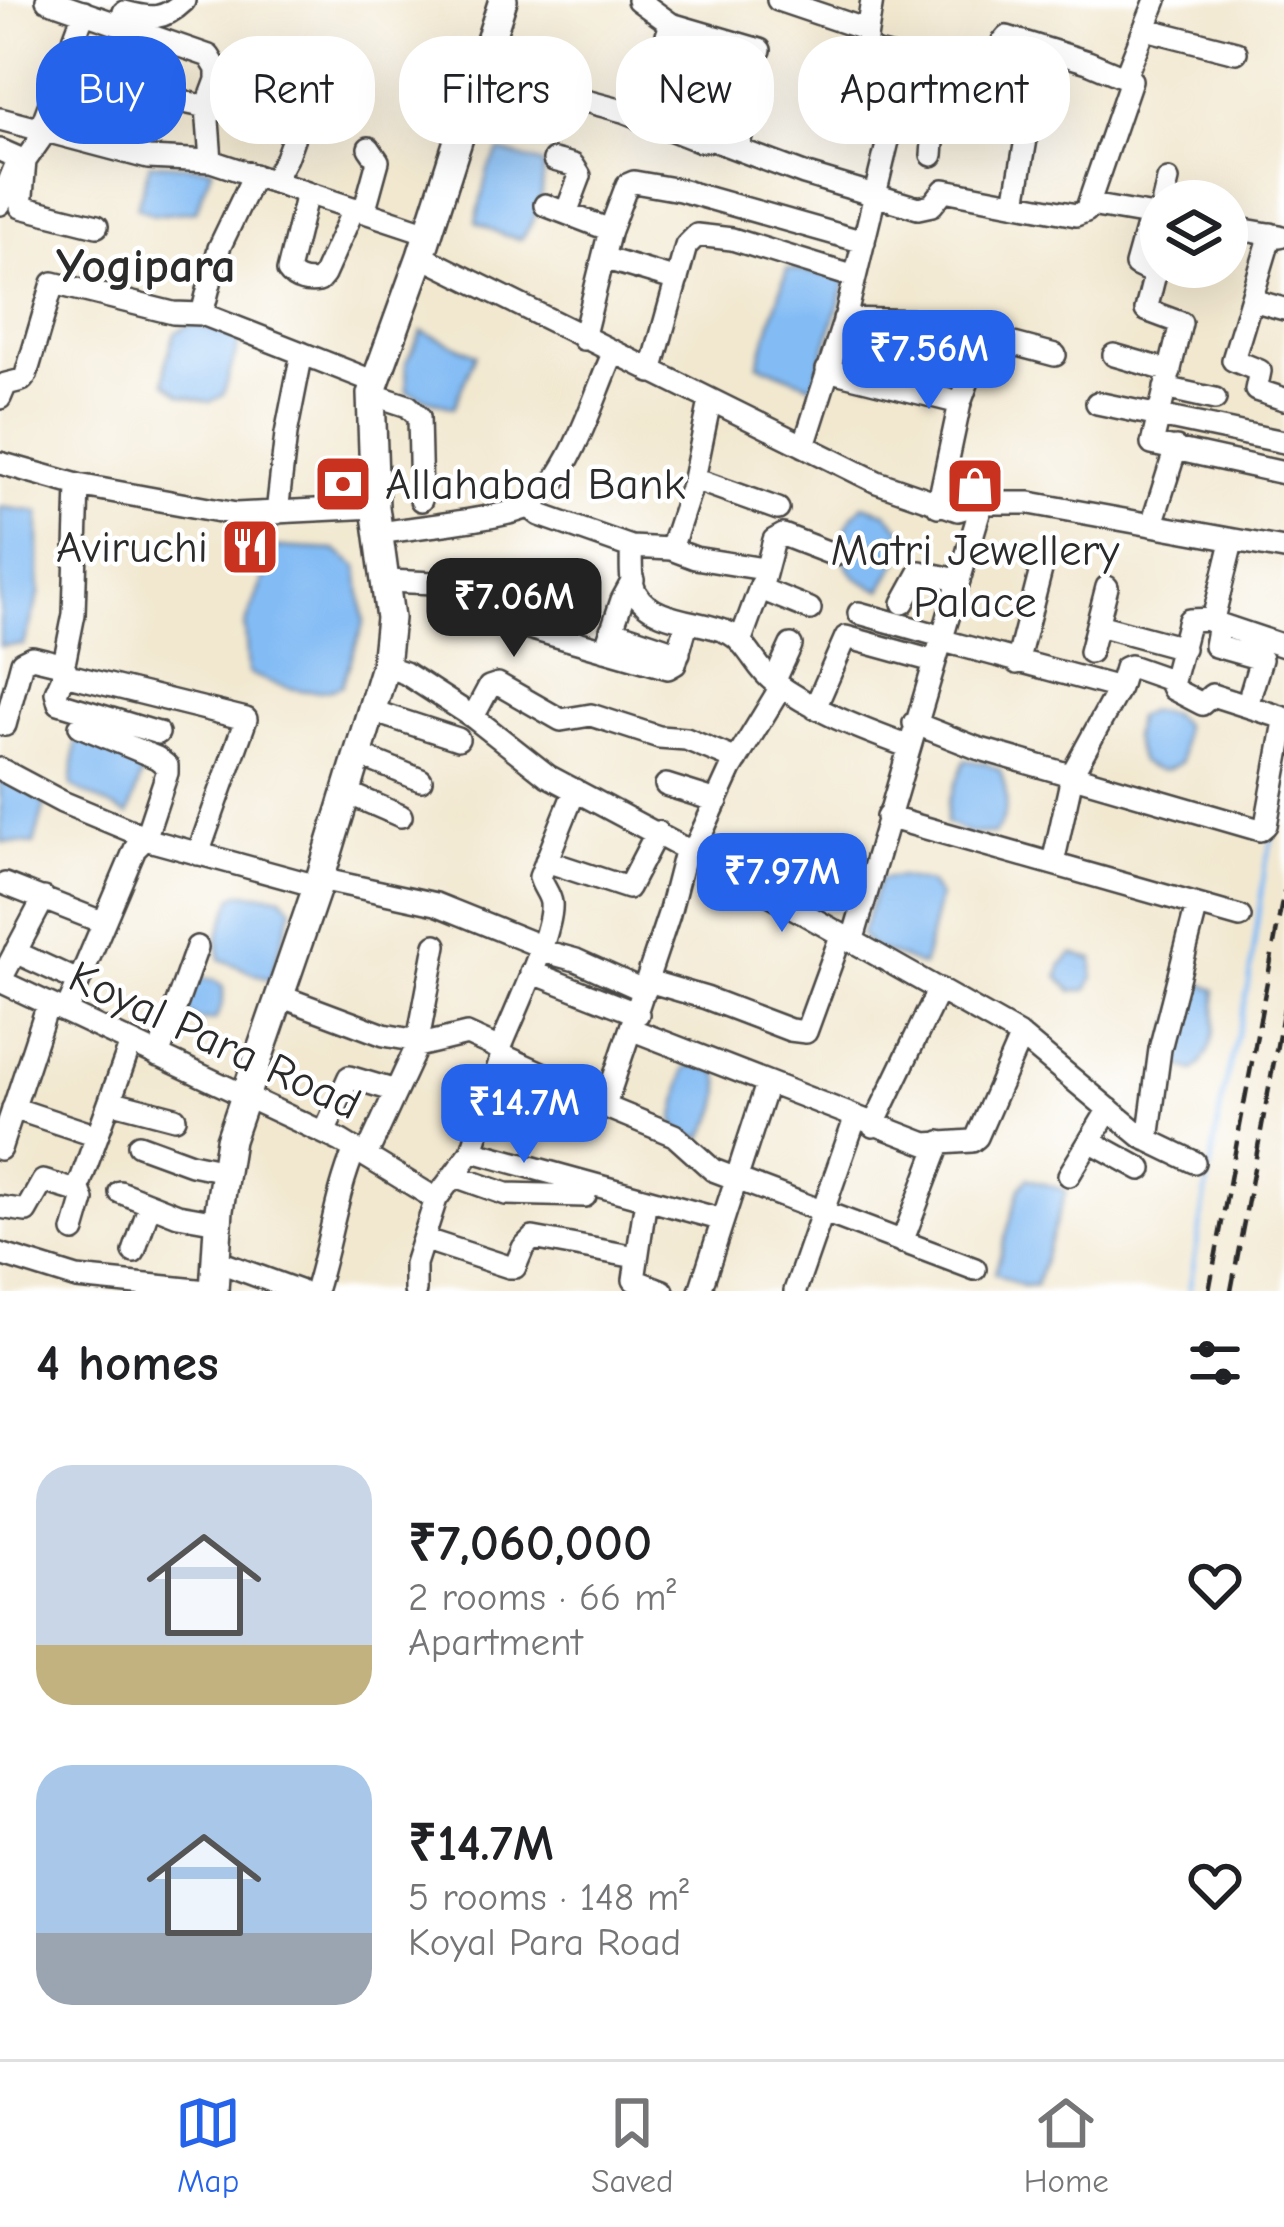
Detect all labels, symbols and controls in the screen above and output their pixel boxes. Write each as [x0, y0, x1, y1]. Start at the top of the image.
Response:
chip: Buy [36, 36, 186, 144]
chip: Rent [210, 36, 375, 144]
chip: Filters [399, 36, 592, 144]
chip: New [616, 36, 774, 144]
chip: Apartment [798, 36, 1070, 144]
map controls [1140, 180, 1248, 288]
button: layers [1140, 180, 1248, 288]
district label: Yogipara [56, 239, 236, 294]
pin: ₹7.56M [831, 310, 1027, 412]
text: ₹7.56M [869, 326, 989, 371]
bank icon: Allahabad Bank [312, 453, 374, 515]
shop icon: Matri Jewellery Palace [944, 455, 1006, 517]
place label: Allahabad Bank [385, 458, 686, 510]
restaurant icon: Aviruchi [219, 516, 281, 578]
place label: Aviruchi [56, 521, 208, 573]
place label: Matri Jewellery Palace [831, 524, 1120, 628]
pin: ₹7.06M [416, 558, 612, 660]
text: ₹7.06M [453, 574, 575, 619]
pin: ₹7.97M [684, 833, 880, 935]
text: ₹7.97M [724, 849, 840, 894]
street label: Koyal Para Road [61, 950, 369, 1130]
pin: ₹14.7M [426, 1064, 622, 1166]
text: ₹14.7M [468, 1080, 580, 1125]
icon: filters [1182, 1330, 1248, 1396]
text: 4 homes [36, 1334, 219, 1393]
icon: home [132, 1513, 276, 1657]
text: ₹7,060,000 [408, 1514, 652, 1573]
icon: heart [1182, 1552, 1248, 1618]
text: 2 rooms · 66 m² [408, 1575, 676, 1620]
text: Apartment [408, 1620, 583, 1665]
icon: home [132, 1813, 276, 1957]
text: ₹14.7M [408, 1814, 554, 1873]
icon: heart [1182, 1852, 1248, 1918]
text: 5 rooms · 148 m² [408, 1875, 689, 1920]
text: Koyal Para Road [408, 1920, 681, 1965]
tab: Map [175, 2090, 241, 2200]
tab: Saved [591, 2090, 674, 2200]
tab: Home [1024, 2090, 1109, 2200]

